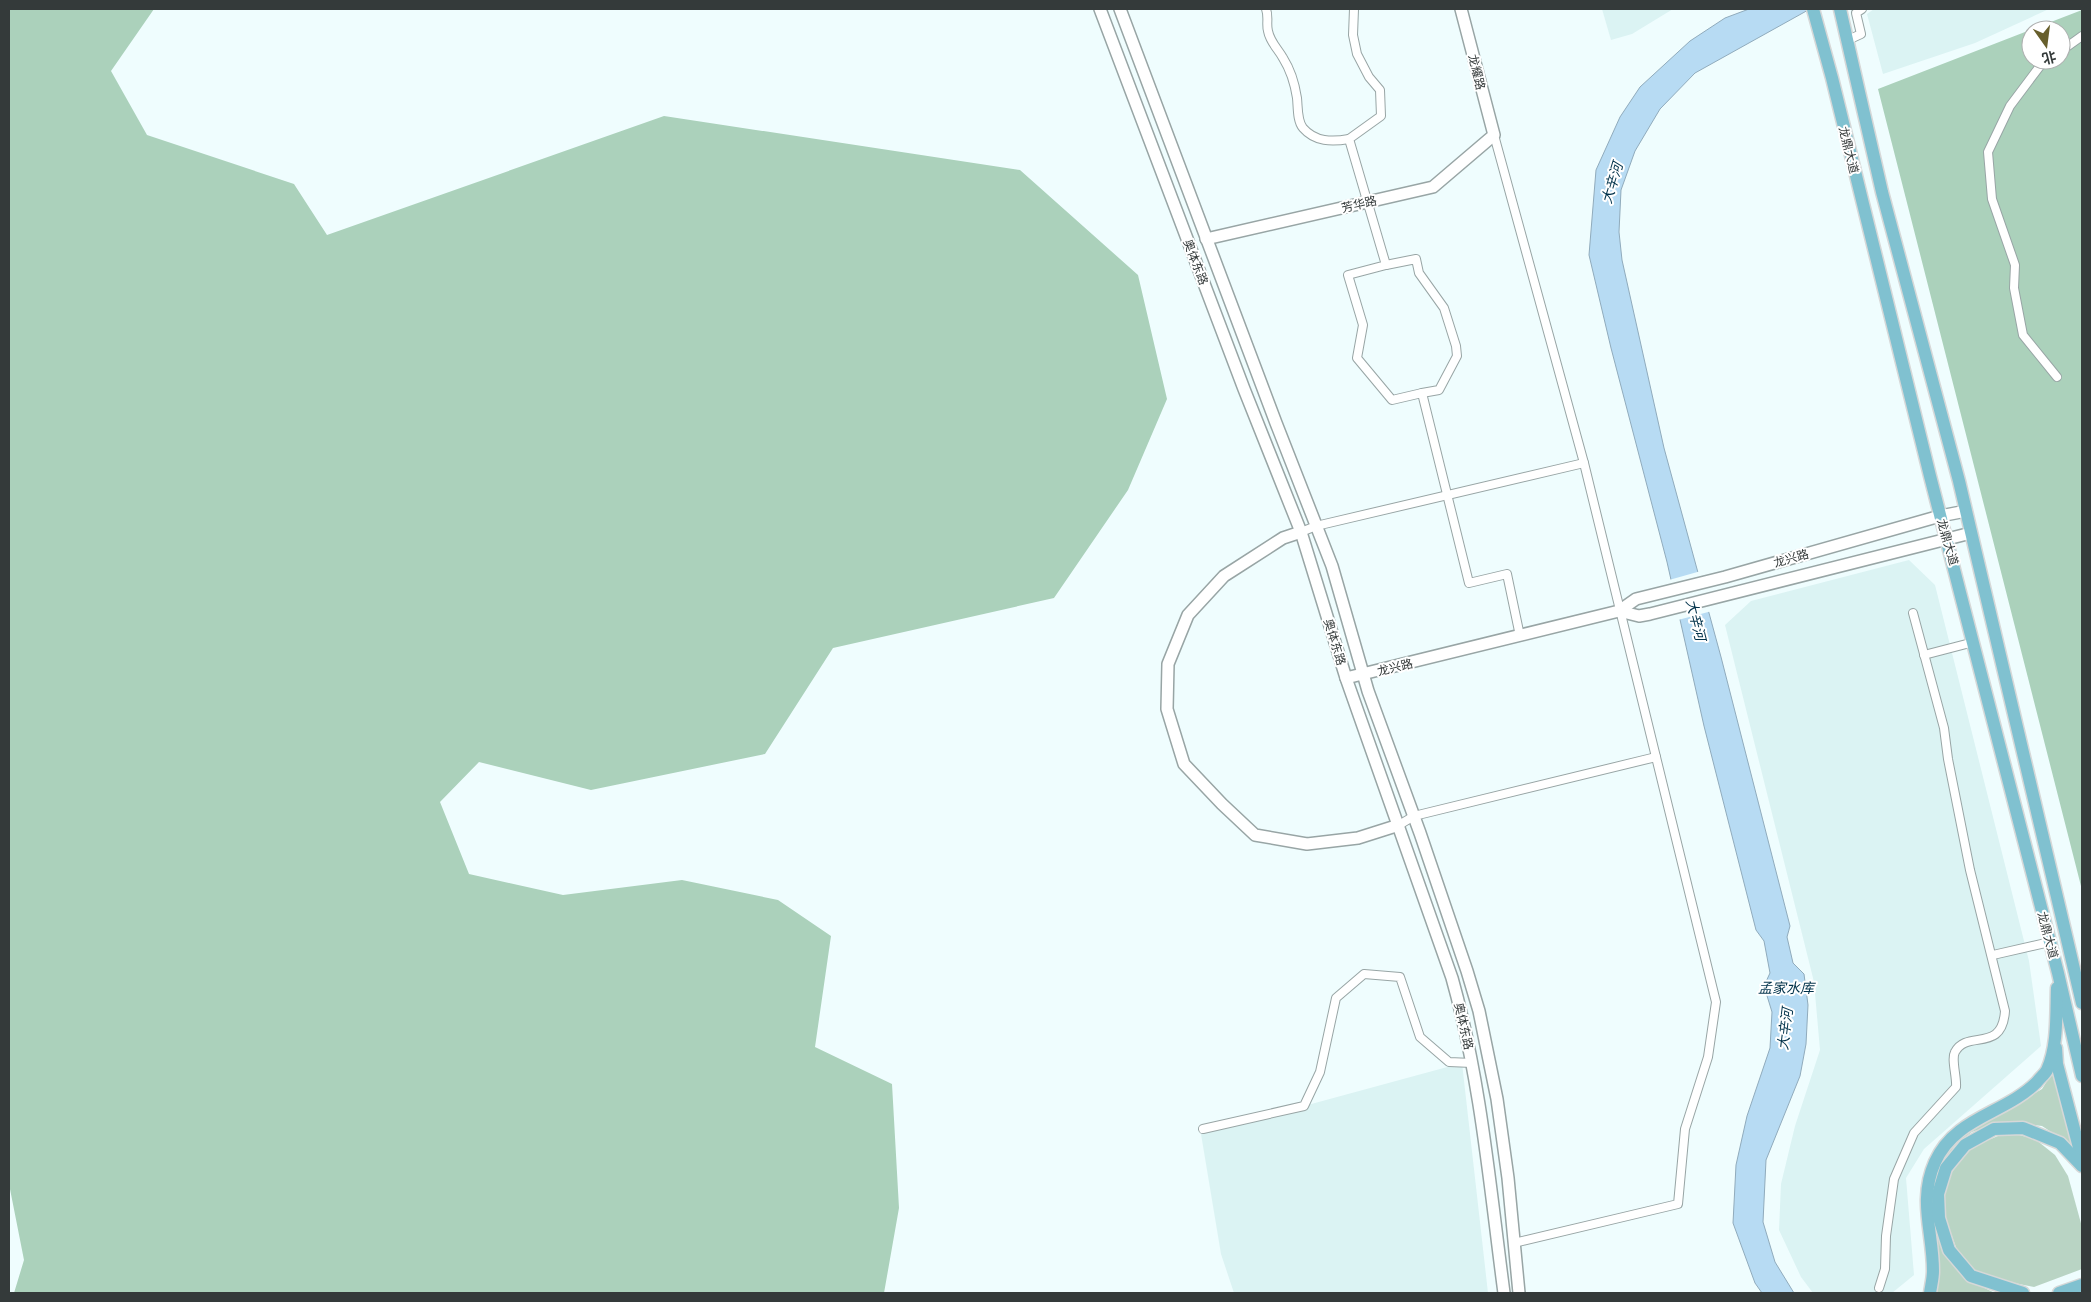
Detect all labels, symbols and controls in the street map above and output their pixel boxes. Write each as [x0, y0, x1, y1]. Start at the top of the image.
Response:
north arrow [2021, 20, 2071, 70]
text: 北 [2040, 46, 2058, 69]
street label: 龙耀路 [1464, 52, 1490, 92]
street label: 龙鼎大道 [1835, 125, 1863, 175]
water label: 大辛河 [1596, 157, 1629, 206]
street label: 芳华路 [1340, 192, 1378, 216]
street label: 奥体东路 [1179, 237, 1213, 287]
street label: 龙鼎大道 [1933, 517, 1963, 567]
street label: 龙兴路 [1771, 545, 1811, 571]
water label: 大辛河 [1681, 597, 1712, 646]
street label: 奥体东路 [1320, 617, 1350, 667]
street label: 龙兴路 [1375, 654, 1415, 680]
street label: 龙鼎大道 [2034, 910, 2062, 960]
water label: 孟家水库 [1758, 978, 1816, 998]
street label: 奥体东路 [1450, 1001, 1478, 1051]
water label: 大辛河 [1773, 1004, 1798, 1051]

